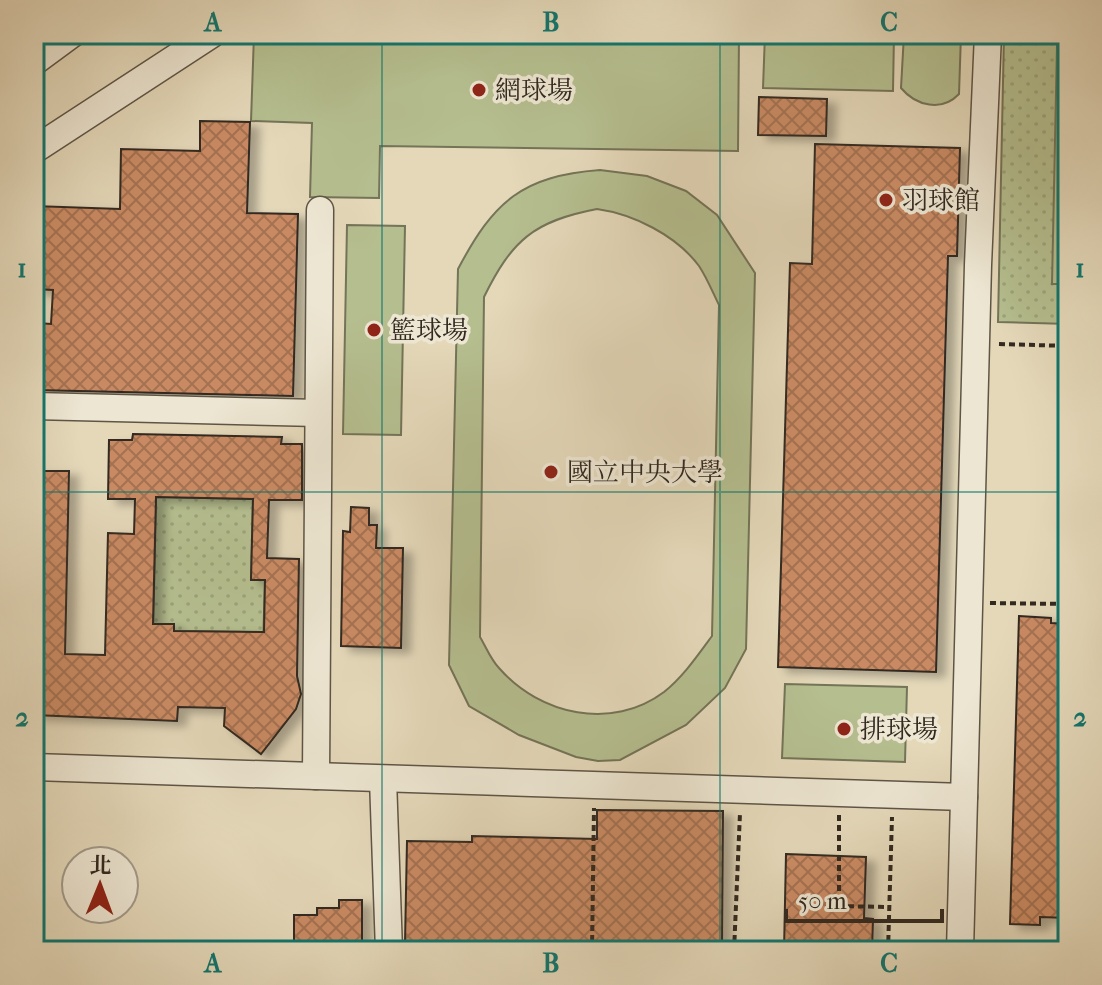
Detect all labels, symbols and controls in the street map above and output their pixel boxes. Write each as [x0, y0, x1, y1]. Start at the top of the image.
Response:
text: A [203, 7, 223, 38]
text: B [543, 7, 560, 38]
text: C [880, 7, 898, 38]
place label: 網球場 [495, 75, 573, 106]
marker: 網球場 [470, 81, 488, 99]
place label: 羽球館 [902, 185, 980, 216]
marker: 羽球館 [877, 191, 895, 209]
text: 1 [17, 253, 27, 284]
text: 1 [1075, 253, 1085, 284]
place label: 籃球場 [390, 315, 468, 346]
marker: 籃球場 [365, 321, 383, 339]
place label: 國立中央大學 [567, 457, 723, 488]
marker: 國立中央大學 [542, 463, 560, 481]
text: 2 [15, 702, 29, 733]
text: 2 [1073, 702, 1087, 733]
place label: 排球場 [860, 714, 938, 745]
marker: 排球場 [835, 720, 853, 738]
north arrow [60, 845, 140, 925]
text: 北 [89, 853, 112, 879]
scale bar [786, 873, 942, 923]
text: 50 m [798, 887, 847, 915]
text: A [203, 948, 223, 979]
text: B [543, 948, 560, 979]
text: C [880, 948, 898, 979]

